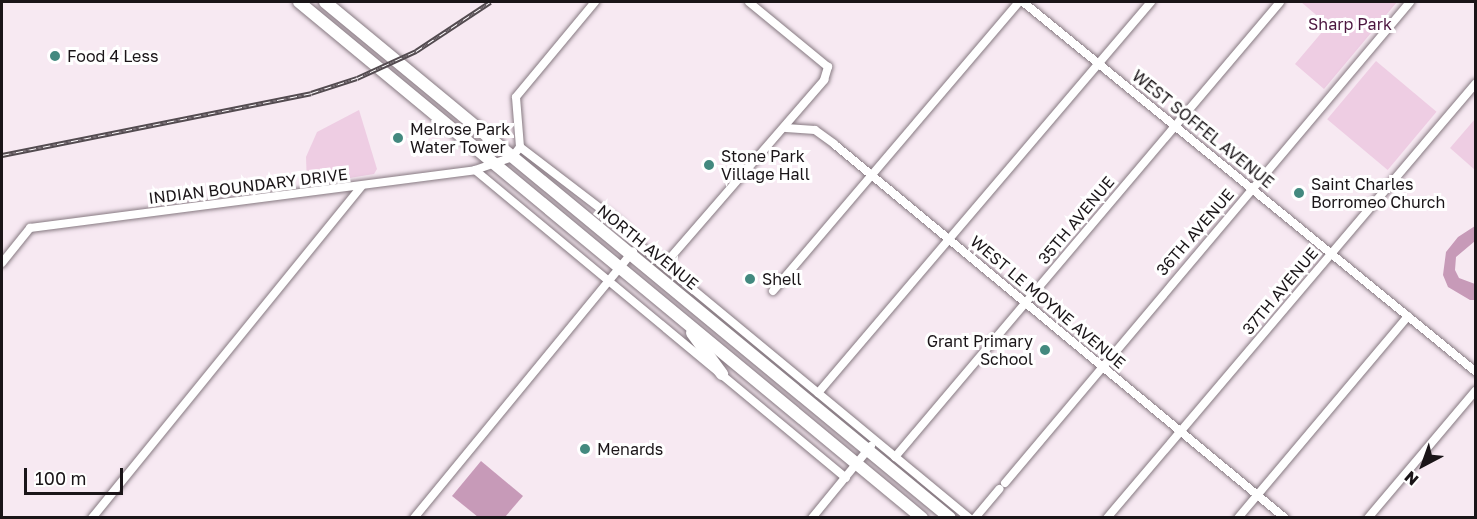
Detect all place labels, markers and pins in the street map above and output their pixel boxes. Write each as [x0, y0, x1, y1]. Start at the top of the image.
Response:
place label: Food 4 Less [67, 46, 158, 66]
marker: Food 4 Less [48, 49, 62, 63]
place label: Melrose Park Water Tower [410, 119, 510, 157]
marker: Melrose Park Water Tower [391, 131, 405, 145]
place label: Stone Park Village Hall [721, 146, 810, 184]
marker: Stone Park Village Hall [702, 158, 716, 172]
place label: Saint Charles Borromeo Church [1311, 174, 1445, 212]
marker: Saint Charles Borromeo Church [1292, 186, 1306, 200]
place label: Shell [762, 269, 802, 289]
marker: Shell [743, 272, 757, 286]
place label: Grant Primary School [927, 331, 1033, 369]
marker: Grant Primary School [1038, 343, 1052, 357]
place label: Menards [597, 439, 663, 459]
marker: Menards [578, 442, 592, 456]

